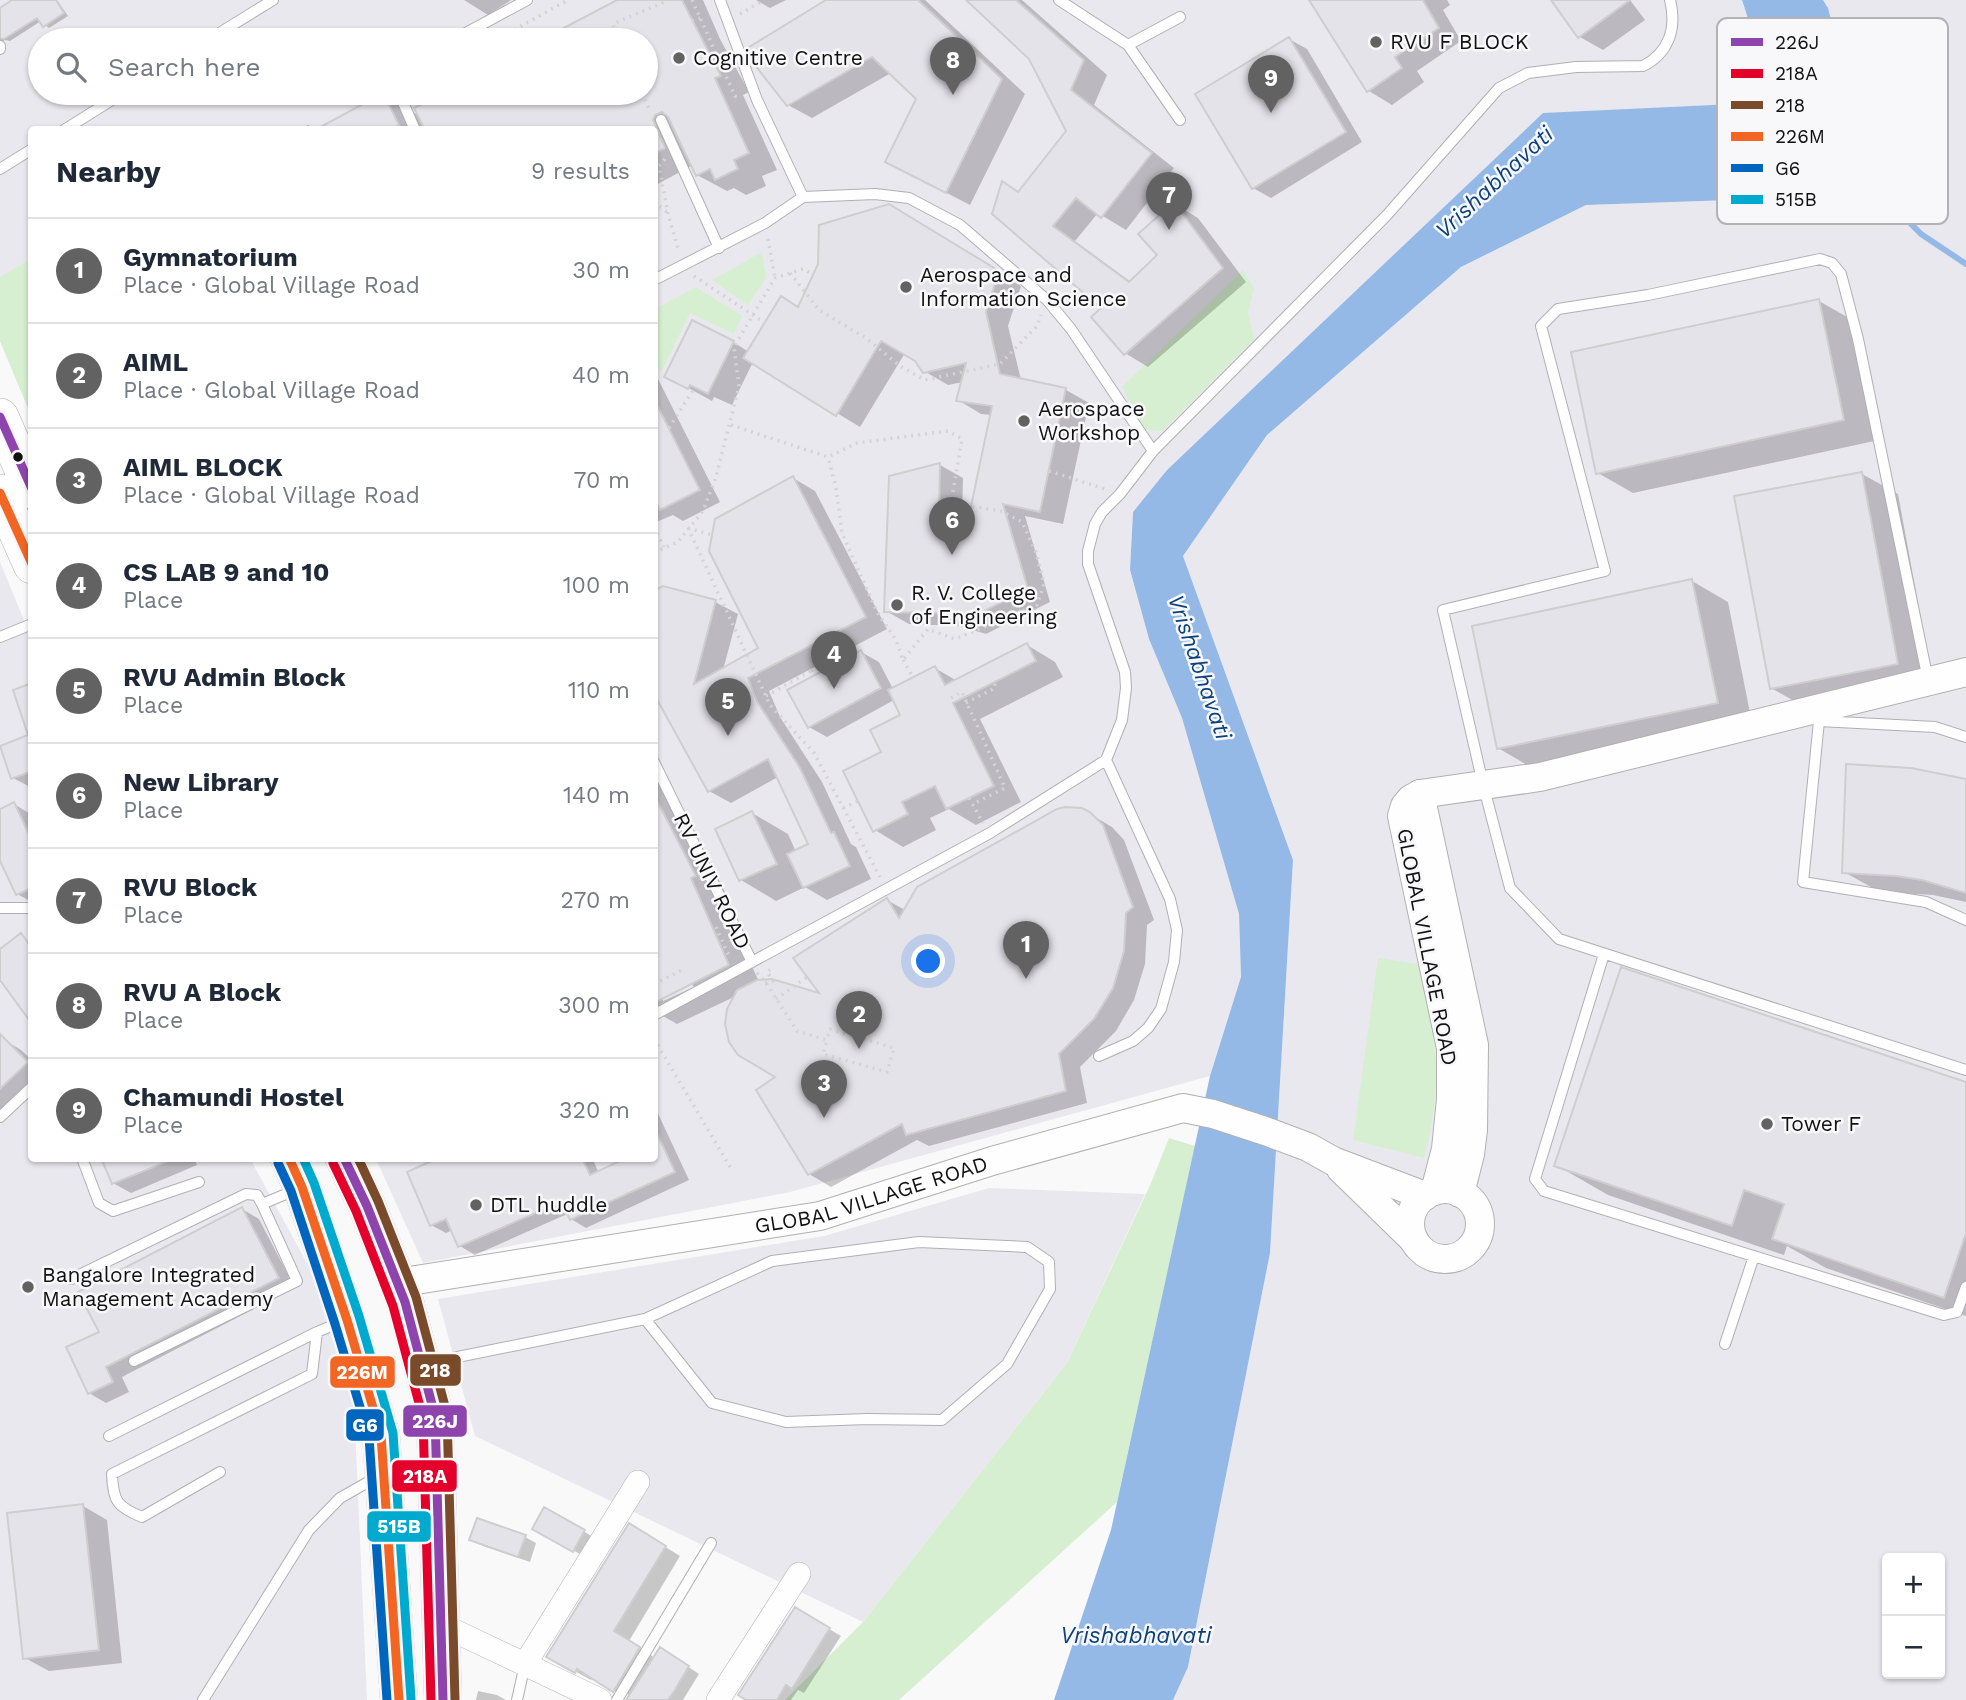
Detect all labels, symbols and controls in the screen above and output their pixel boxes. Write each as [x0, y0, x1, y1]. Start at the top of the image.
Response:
legend [1717, 18, 1948, 224]
search box [28, 28, 658, 105]
place label: RVU F BLOCK [1390, 29, 1529, 54]
text: 226J [1775, 31, 1819, 54]
marker: RVU F BLOCK [1368, 34, 1384, 50]
pin: 8 [930, 37, 976, 95]
place label: Cognitive Centre [693, 45, 863, 70]
icon: search [52, 48, 90, 86]
marker: Cognitive Centre [671, 50, 687, 66]
text: Search here [108, 52, 260, 82]
pin: 9 [1248, 55, 1294, 113]
text: 218A [1775, 62, 1818, 85]
text: 218 [1775, 94, 1805, 117]
water label: Vrishabhavati [1430, 120, 1560, 244]
text: 226M [1775, 125, 1825, 148]
text: Nearby [56, 154, 161, 189]
text: G6 [1775, 157, 1800, 180]
text: 9 results [531, 158, 630, 185]
pin: 7 [1146, 172, 1192, 230]
text: 515B [1775, 188, 1817, 211]
text: Gymnatorium [123, 242, 298, 272]
text: 1 [74, 257, 84, 284]
text: 30 m [573, 257, 630, 284]
place label: Aerospace and Information Science [920, 262, 1127, 311]
text: Place · Global Village Road [123, 272, 420, 299]
marker: Aerospace and Information Science [898, 279, 914, 295]
text: AIML [123, 347, 188, 377]
text: 2 [72, 362, 86, 389]
text: 40 m [572, 362, 630, 389]
text: Place · Global Village Road [123, 377, 420, 404]
place label: Aerospace Workshop [1038, 396, 1145, 445]
marker: Aerospace Workshop [1016, 413, 1032, 429]
unlabelled marker [11, 450, 25, 464]
text: AIML BLOCK [123, 452, 283, 482]
text: 3 [72, 467, 86, 494]
text: 70 m [573, 467, 630, 494]
text: Place · Global Village Road [123, 482, 420, 509]
pin: 6 [929, 497, 975, 555]
text: CS LAB 9 and 10 [123, 557, 330, 587]
text: 4 [72, 572, 86, 599]
text: 100 m [563, 572, 630, 599]
place label: R. V. College of Engineering [911, 580, 1058, 629]
text: Place [123, 587, 183, 614]
water label: Vrishabhavati [1162, 591, 1237, 744]
marker: R. V. College of Engineering [889, 597, 905, 613]
pin: 4 [811, 631, 857, 689]
text: RVU Admin Block [123, 662, 346, 692]
text: 5 [72, 677, 86, 704]
text: 110 m [568, 677, 630, 704]
pin: 5 [705, 678, 751, 736]
text: Place [123, 692, 183, 719]
text: New Library [123, 767, 279, 797]
text: 6 [72, 782, 86, 809]
text: 140 m [563, 782, 630, 809]
text: Place [123, 797, 183, 824]
street label: RV UNIV ROAD [669, 809, 756, 953]
street label: GLOBAL VILLAGE ROAD [1392, 826, 1463, 1068]
text: RVU Block [123, 872, 257, 902]
text: 7 [72, 887, 86, 914]
text: 270 m [561, 887, 630, 914]
text: Place [123, 902, 183, 929]
pin: 1 [1003, 921, 1049, 979]
your location [911, 944, 945, 978]
text: RVU A Block [123, 977, 281, 1007]
pin: 2 [836, 991, 882, 1049]
text: 8 [72, 992, 86, 1019]
text: 300 m [558, 992, 630, 1019]
text: Place [123, 1007, 183, 1034]
pin: 3 [801, 1060, 847, 1118]
text: Chamundi Hostel [123, 1082, 343, 1112]
text: 9 [72, 1097, 86, 1124]
text: 320 m [559, 1097, 630, 1124]
place label: Tower F [1781, 1111, 1861, 1136]
text: Place [123, 1112, 183, 1139]
marker: Tower F [1759, 1116, 1775, 1132]
street label: GLOBAL VILLAGE ROAD [753, 1150, 991, 1238]
place label: DTL huddle [490, 1192, 607, 1217]
marker: DTL huddle [468, 1197, 484, 1213]
place label: Bangalore Integrated Management Academy [42, 1262, 273, 1311]
marker: Bangalore Integrated Management Academy [20, 1279, 36, 1295]
line badge: 218 [409, 1353, 462, 1387]
line badge: 226M [329, 1355, 396, 1389]
text: 218 [419, 1359, 451, 1382]
text: 226M [336, 1361, 388, 1384]
line badge: 226J [402, 1404, 468, 1438]
line badge: G6 [345, 1408, 385, 1442]
text: 226J [412, 1410, 458, 1433]
text: G6 [352, 1414, 378, 1437]
line badge: 218A [391, 1459, 458, 1493]
text: 218A [403, 1465, 447, 1488]
line badge: 515B [366, 1510, 432, 1543]
text: 515B [377, 1515, 421, 1538]
map controls [1882, 1553, 1945, 1679]
button: + [1882, 1553, 1945, 1616]
button: − [1882, 1616, 1945, 1679]
water label: Vrishabhavati [1060, 1622, 1213, 1649]

